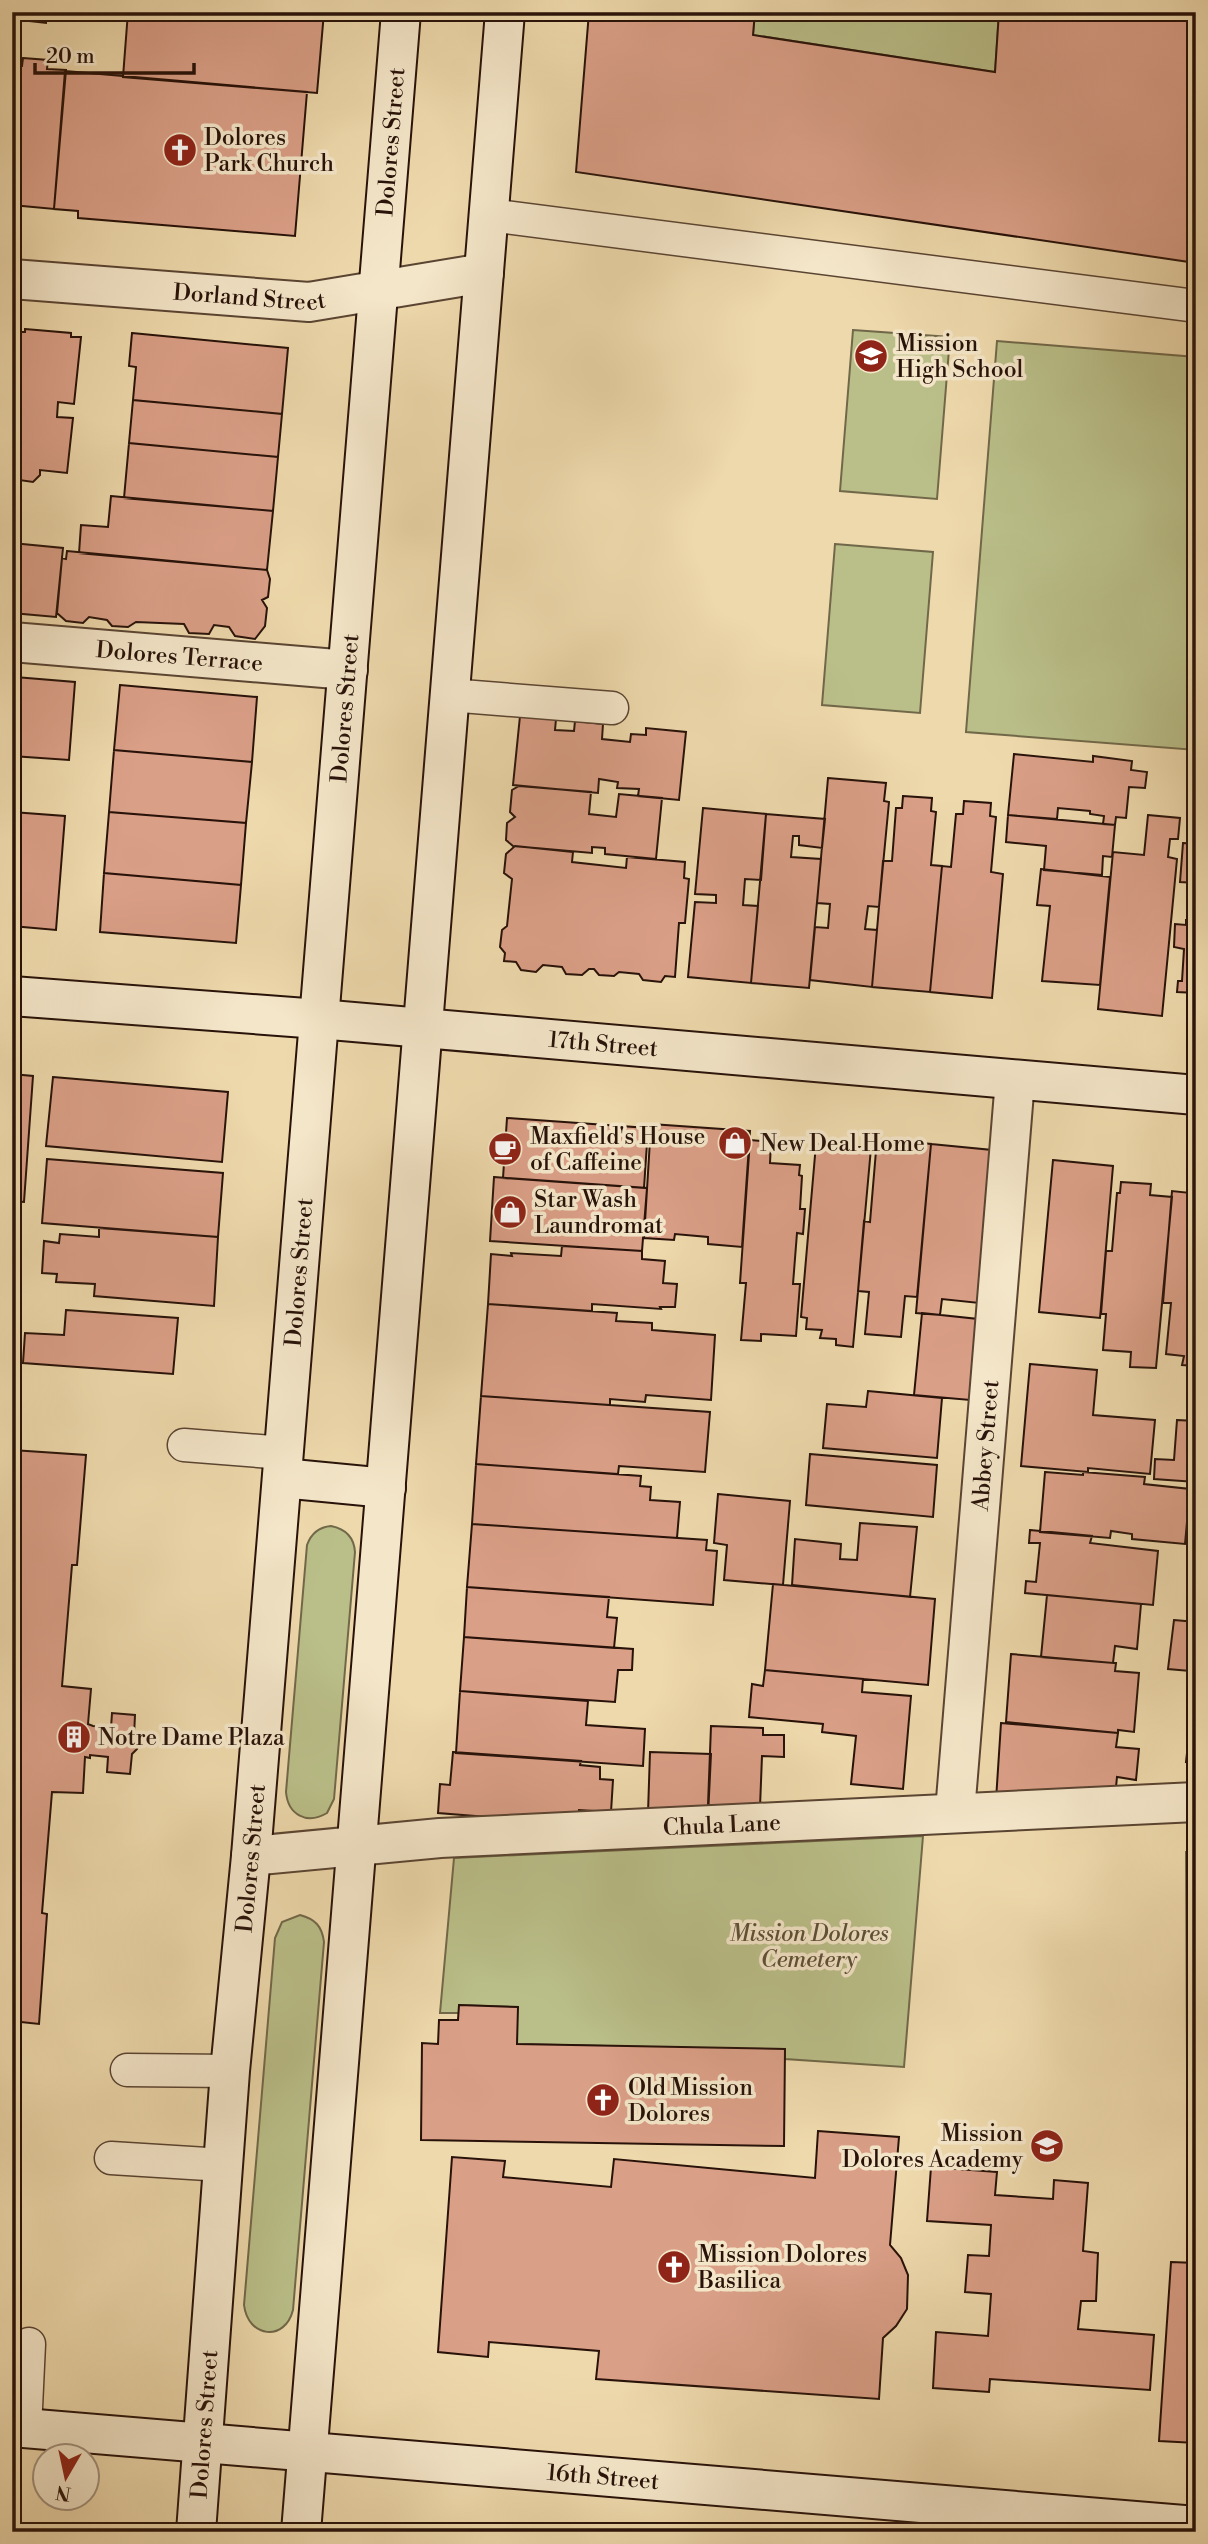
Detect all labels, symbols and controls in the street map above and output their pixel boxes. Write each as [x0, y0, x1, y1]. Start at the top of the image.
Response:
scale bar [35, 32, 194, 76]
text: 20 m [46, 44, 95, 70]
street label: Dolores Street [371, 66, 411, 218]
place label: Dolores Park Church [204, 124, 334, 178]
church icon: Dolores Park Church [161, 131, 199, 169]
street label: Dorland Street [172, 279, 328, 317]
place label: Mission High School [896, 330, 1024, 384]
school or university icon: Mission High School [852, 337, 890, 375]
street label: Dolores Street [325, 633, 365, 784]
street label: Dolores Terrace [95, 636, 264, 678]
street label: 17th Street [547, 1026, 659, 1063]
place label: Maxfield's House of Caffeine [530, 1123, 705, 1177]
shop icon: New Deal Home [716, 1124, 754, 1162]
cafe icon: Maxfield's House of Caffeine [486, 1130, 524, 1168]
place label: New Deal Home [760, 1130, 925, 1158]
place label: Star Wash Laundromat [534, 1186, 663, 1240]
shop icon: Star Wash Laundromat [491, 1193, 529, 1231]
street label: Dolores Street [279, 1197, 319, 1348]
street label: Abbey Street [967, 1379, 1005, 1513]
building icon: Notre Dame Plaza [55, 1718, 93, 1756]
place label: Notre Dame Plaza [98, 1724, 285, 1752]
street label: Dolores Street [231, 1783, 272, 1934]
street label: Chula Lane [662, 1809, 782, 1842]
park label: Mission Dolores Cemetery [729, 1920, 889, 1974]
place label: Old Mission Dolores [628, 2074, 753, 2128]
church icon: Old Mission Dolores [584, 2081, 622, 2119]
place label: Mission Dolores Academy [842, 2120, 1024, 2174]
school or university icon: Mission Dolores Academy [1028, 2127, 1066, 2165]
place label: Mission Dolores Basilica [697, 2241, 867, 2295]
church icon: Mission Dolores Basilica [655, 2248, 693, 2286]
street label: Dolores Street [185, 2349, 224, 2500]
north arrow [32, 2442, 102, 2512]
street label: 16th Street [546, 2459, 660, 2496]
text: N [54, 2480, 73, 2506]

